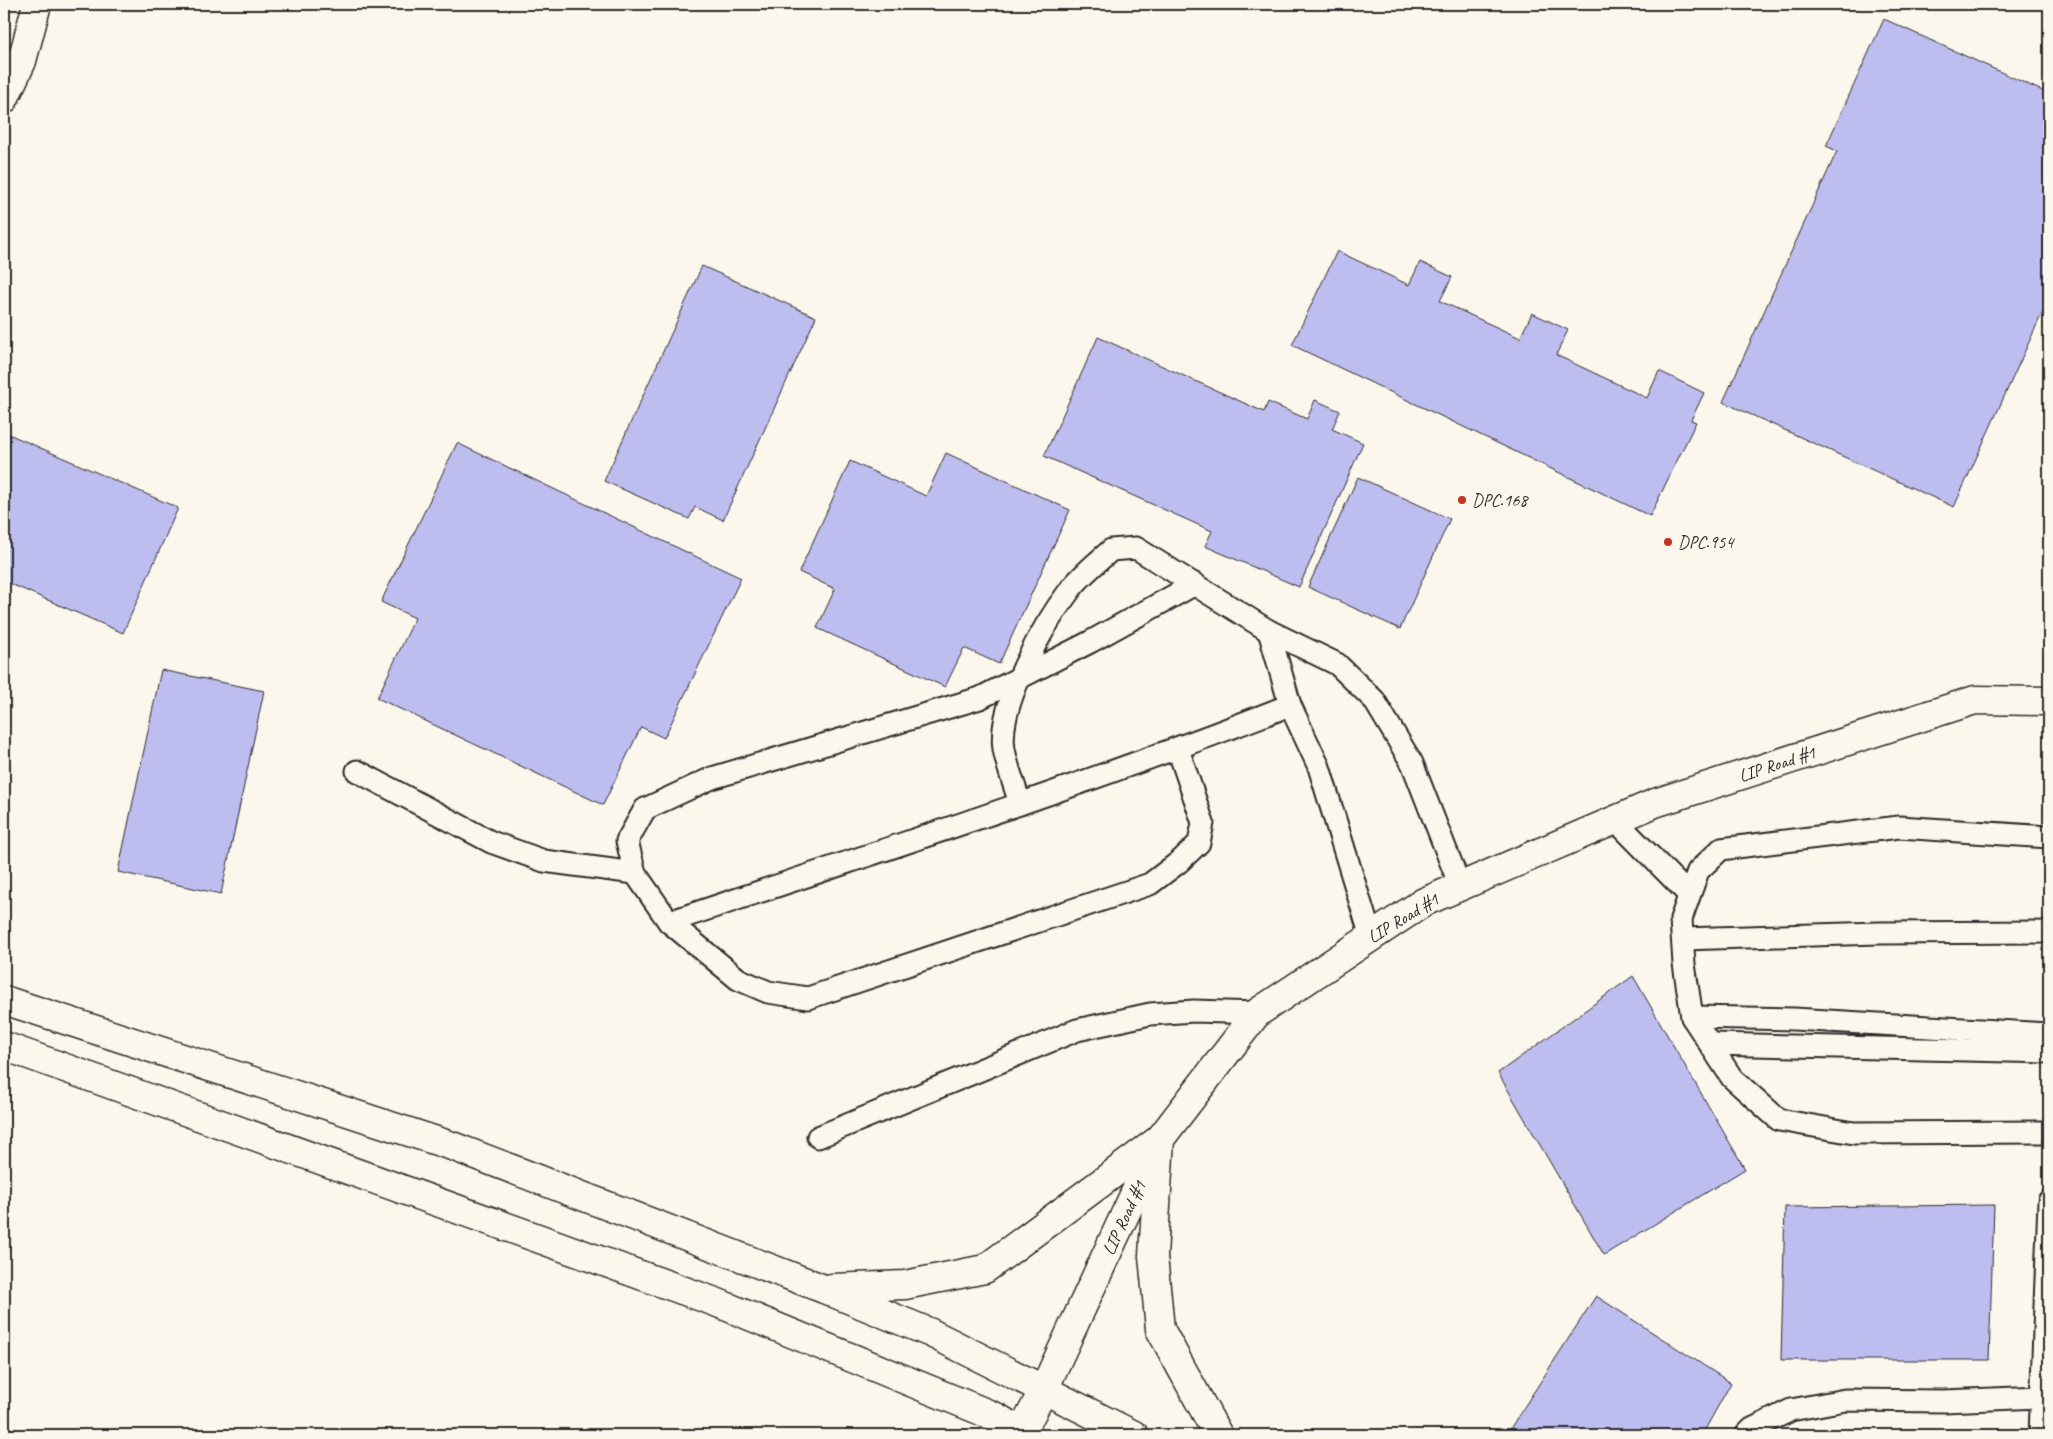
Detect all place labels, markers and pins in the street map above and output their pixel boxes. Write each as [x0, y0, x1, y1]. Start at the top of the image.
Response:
place label: DPC.168 [1472, 489, 1529, 511]
marker: DPC.168 [1456, 494, 1468, 506]
place label: DPC.954 [1678, 531, 1735, 553]
marker: DPC.954 [1662, 536, 1674, 548]

